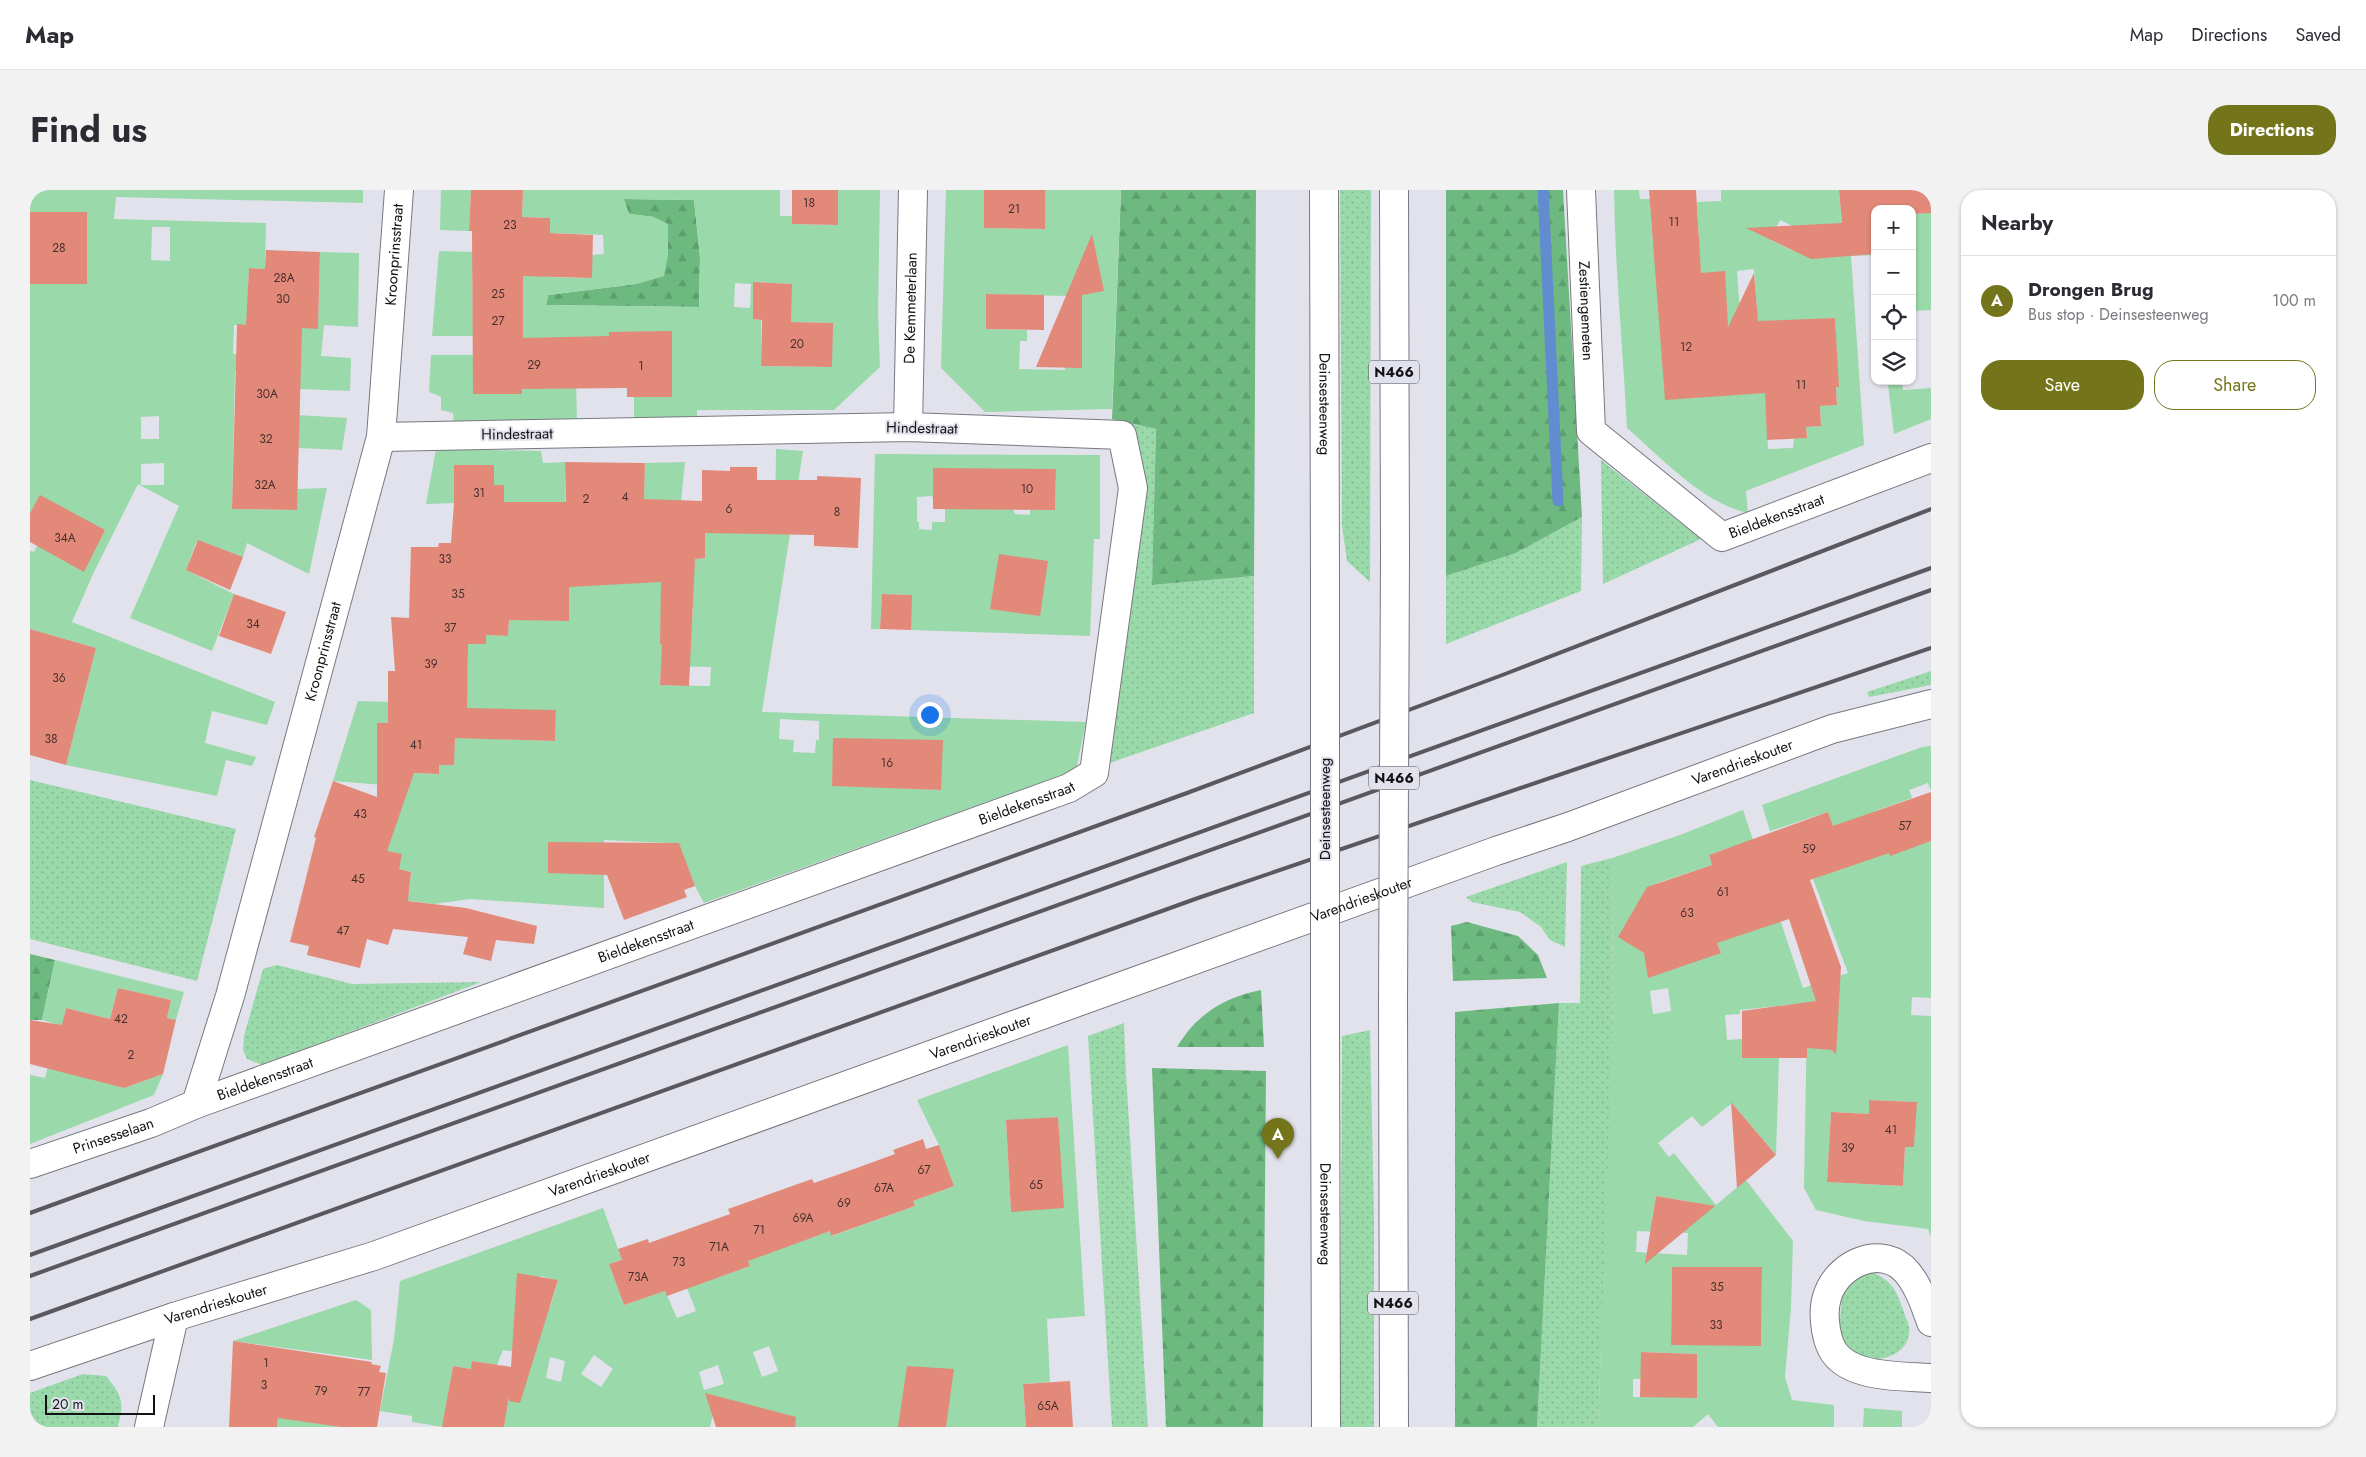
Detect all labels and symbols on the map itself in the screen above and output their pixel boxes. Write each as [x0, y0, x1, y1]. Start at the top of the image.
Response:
house number: 18 [803, 194, 815, 212]
house number: 21 [1008, 200, 1020, 218]
street label: Kroonprinsstraat [380, 203, 409, 306]
house number: 11 [1669, 213, 1679, 231]
house number: 23 [503, 216, 517, 234]
house number: 28 [52, 239, 66, 257]
street label: De Kemmeterlaan [898, 252, 923, 364]
street label: Zestiengemeten [1573, 261, 1599, 361]
house number: 28A [273, 269, 295, 287]
house number: 25 [491, 285, 505, 303]
house number: 30 [276, 290, 290, 308]
house number: 27 [491, 312, 505, 330]
house number: 20 [790, 335, 804, 353]
house number: 12 [1680, 338, 1692, 356]
street label: Deinsesteenweg [1313, 353, 1336, 455]
house number: 29 [527, 356, 541, 374]
house number: 1 [638, 357, 644, 375]
road number: N466 [1369, 360, 1419, 383]
house number: 11 [1796, 376, 1806, 394]
house number: 30A [256, 385, 278, 403]
street label: Hindestraat [886, 416, 958, 440]
street label: Hindestraat [481, 422, 553, 446]
house number: 32 [259, 430, 273, 448]
house number: 32A [254, 476, 276, 494]
house number: 10 [1021, 480, 1033, 498]
house number: 31 [473, 484, 485, 502]
house number: 4 [622, 488, 629, 506]
street label: Bieldekensstraat [1726, 488, 1828, 544]
house number: 2 [583, 490, 590, 508]
house number: 6 [726, 500, 733, 518]
house number: 8 [834, 503, 840, 521]
house number: 34A [54, 529, 76, 547]
house number: 33 [438, 550, 452, 568]
house number: 35 [451, 585, 465, 603]
street label: Kroonprinsstraat [299, 599, 347, 704]
house number: 34 [246, 615, 260, 633]
house number: 37 [444, 619, 457, 637]
house number: 39 [424, 655, 438, 673]
house number: 36 [52, 669, 66, 687]
your location [917, 702, 943, 728]
house number: 38 [44, 730, 58, 748]
street label: Varendrieskouter [1689, 733, 1797, 791]
house number: 41 [410, 736, 422, 754]
house number: 16 [881, 754, 893, 772]
street label: Deinsesteenweg [1314, 758, 1336, 860]
road number: N466 [1369, 766, 1419, 790]
street label: Bieldekensstraat [976, 776, 1080, 831]
house number: 43 [353, 805, 367, 823]
house number: 57 [1898, 817, 1912, 835]
house number: 59 [1802, 840, 1816, 858]
house number: 45 [351, 870, 365, 888]
street label: Varendrieskouter [1308, 871, 1416, 928]
house number: 61 [1717, 883, 1729, 901]
house number: 63 [1680, 904, 1694, 922]
street label: Bieldekensstraat [595, 914, 697, 969]
house number: 47 [336, 922, 350, 940]
street label: Varendrieskouter [927, 1008, 1035, 1066]
house number: 42 [114, 1010, 128, 1028]
house number: 2 [128, 1046, 135, 1064]
street label: Bieldekensstraat [214, 1051, 316, 1106]
street label: Prinsesselaan [70, 1112, 157, 1160]
pin: A [1262, 1118, 1294, 1159]
house number: 41 [1885, 1121, 1897, 1139]
house number: 39 [1841, 1139, 1855, 1157]
street label: Varendrieskouter [546, 1146, 654, 1203]
house number: 67 [917, 1161, 931, 1179]
street label: Deinsesteenweg [1314, 1163, 1337, 1265]
house number: 65 [1029, 1176, 1043, 1194]
house number: 67A [874, 1179, 894, 1197]
house number: 69 [837, 1194, 851, 1212]
house number: 69A [793, 1209, 814, 1227]
house number: 71 [753, 1221, 765, 1239]
house number: 71A [709, 1238, 729, 1256]
house number: 73 [673, 1253, 686, 1271]
house number: 73A [628, 1268, 648, 1286]
street label: Varendrieskouter [162, 1278, 271, 1330]
house number: 35 [1710, 1278, 1724, 1296]
road number: N466 [1368, 1292, 1418, 1314]
house number: 33 [1709, 1316, 1723, 1334]
house number: 1 [263, 1354, 269, 1372]
house number: 3 [261, 1376, 268, 1394]
house number: 79 [314, 1382, 328, 1400]
house number: 77 [358, 1383, 371, 1401]
scale bar [45, 1392, 155, 1415]
house number: 65A [1037, 1397, 1059, 1415]

